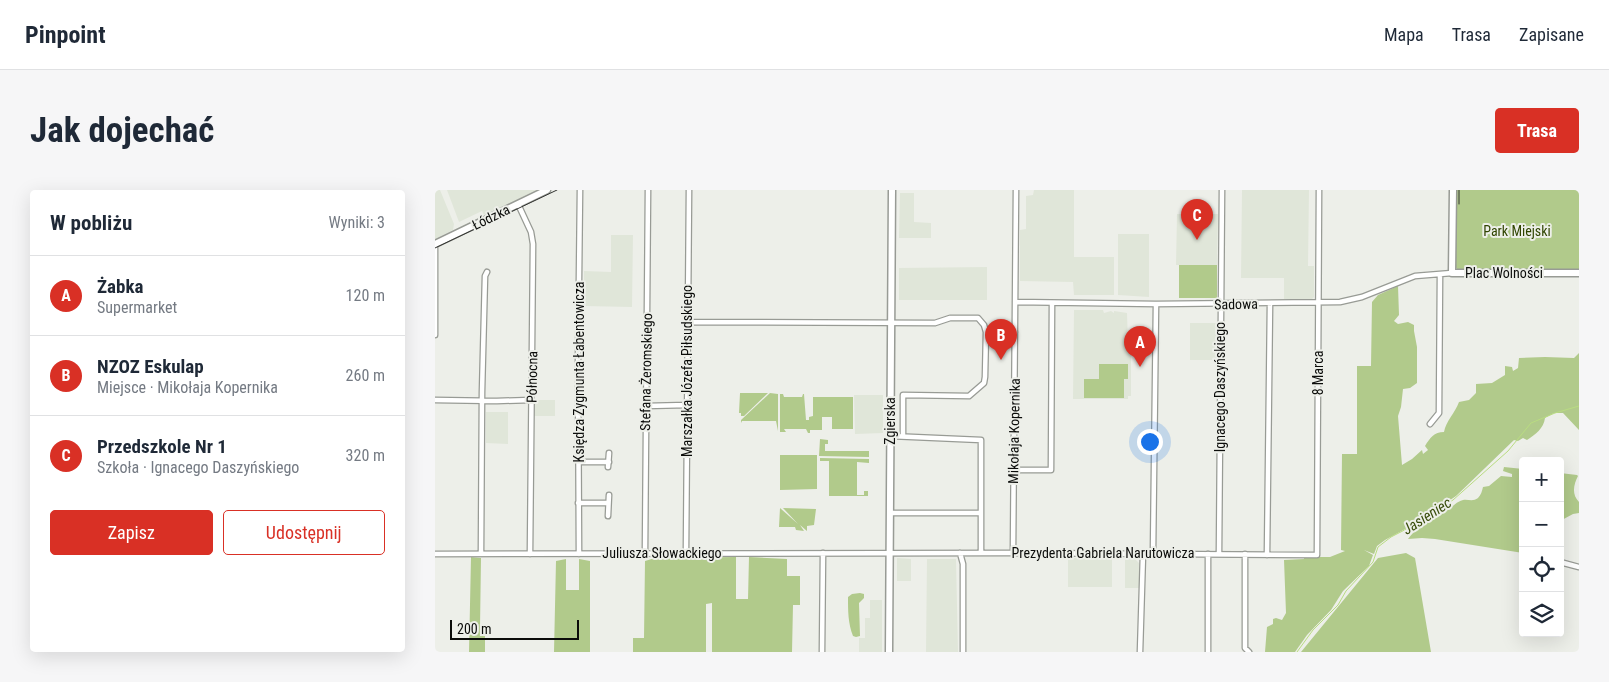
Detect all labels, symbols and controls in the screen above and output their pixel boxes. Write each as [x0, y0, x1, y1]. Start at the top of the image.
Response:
text: Pinpoint [25, 21, 106, 49]
text: Mapa [1384, 24, 1424, 45]
text: Trasa [1452, 24, 1491, 45]
text: Zapisane [1519, 24, 1584, 45]
button: Trasa [1495, 108, 1579, 153]
text: Jak dojechać [30, 110, 214, 151]
pin: C [1181, 199, 1213, 240]
street label: Łódzka [470, 201, 512, 233]
text: W pobliżu [50, 211, 132, 235]
text: Wyniki: 3 [329, 213, 385, 232]
park label: Park Miejski [1483, 223, 1551, 239]
street label: Plac Wolności [1465, 265, 1543, 281]
text: Żabka [97, 275, 143, 298]
street label: Księdza Zygmunta Łabentowicza [571, 281, 587, 463]
street label: Marszałka Józefa Piłsudskiego [679, 285, 695, 457]
text: A [61, 286, 71, 305]
text: 120 m [346, 286, 385, 305]
street label: Sadowa [1214, 296, 1258, 312]
text: Supermarket [97, 298, 177, 317]
street label: Stefana Żeromskiego [637, 313, 655, 431]
pin: B [985, 319, 1017, 360]
street label: Ignacego Daszyńskiego [1212, 322, 1228, 452]
pin: A [1124, 326, 1156, 367]
street label: Północna [524, 351, 540, 403]
street label: 8 Marca [1310, 351, 1326, 395]
text: NZOZ Eskulap [97, 355, 204, 378]
text: B [62, 366, 70, 385]
text: 260 m [346, 366, 385, 385]
text: Miejsce · Mikołaja Kopernika [97, 378, 278, 397]
street label: Mikołaja Kopernika [1005, 378, 1023, 484]
street label: Zgierska [882, 397, 898, 445]
your location [1137, 429, 1163, 455]
text: Przedszkole Nr 1 [97, 435, 227, 458]
text: C [61, 446, 71, 465]
text: 320 m [346, 446, 385, 465]
map controls [1519, 457, 1564, 637]
button: + [1519, 457, 1564, 502]
text: Szkoła · Ignacego Daszyńskiego [97, 458, 299, 477]
water label: Jasieniec [1399, 493, 1455, 538]
button: − [1519, 502, 1564, 547]
button: Zapisz [50, 510, 213, 555]
button: Udostępnij [223, 510, 385, 555]
street label: Juliusza Słowackiego [602, 545, 722, 561]
street label: Prezydenta Gabriela Narutowicza [1012, 545, 1194, 561]
button: locate [1519, 547, 1564, 592]
button: layers [1519, 592, 1564, 637]
scale bar [450, 617, 579, 640]
text: 200 m [457, 621, 492, 637]

